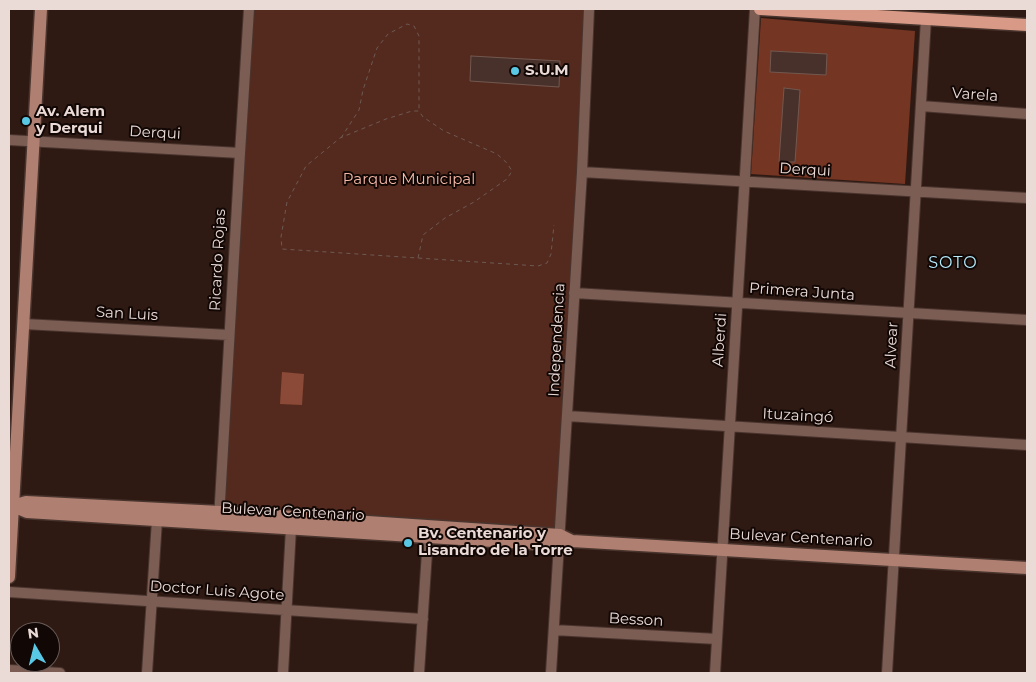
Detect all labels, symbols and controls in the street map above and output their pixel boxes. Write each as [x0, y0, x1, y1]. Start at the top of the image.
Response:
place label: S.U.M [525, 62, 569, 80]
marker: S.U.M [509, 65, 521, 77]
street label: Varela [951, 84, 999, 106]
place label: Av. Alem y Derqui [36, 103, 105, 138]
marker: Av. Alem y Derqui [20, 115, 32, 127]
street label: Derqui [129, 123, 181, 143]
street label: Derqui [779, 160, 831, 180]
park label: Parque Municipal [343, 171, 475, 189]
street label: Ricardo Rojas [206, 209, 230, 311]
district label: SOTO [928, 253, 978, 273]
street label: Primera Junta [749, 279, 855, 305]
street label: Independencia [545, 283, 569, 397]
street label: San Luis [95, 303, 159, 325]
street label: Alberdi [709, 312, 731, 368]
street label: Alvear [882, 321, 902, 369]
street label: Ituzaingó [762, 405, 834, 427]
street label: Bulevar Centenario [221, 499, 365, 525]
place label: Bv. Centenario y Lisandro de la Torre [418, 525, 573, 560]
street label: Bulevar Centenario [729, 525, 873, 551]
marker: Bv. Centenario y Lisandro de la Torre [402, 537, 414, 549]
street label: Doctor Luis Agote [149, 577, 285, 605]
street label: Besson [608, 610, 664, 630]
north arrow [10, 622, 60, 672]
text: N [26, 623, 40, 643]

